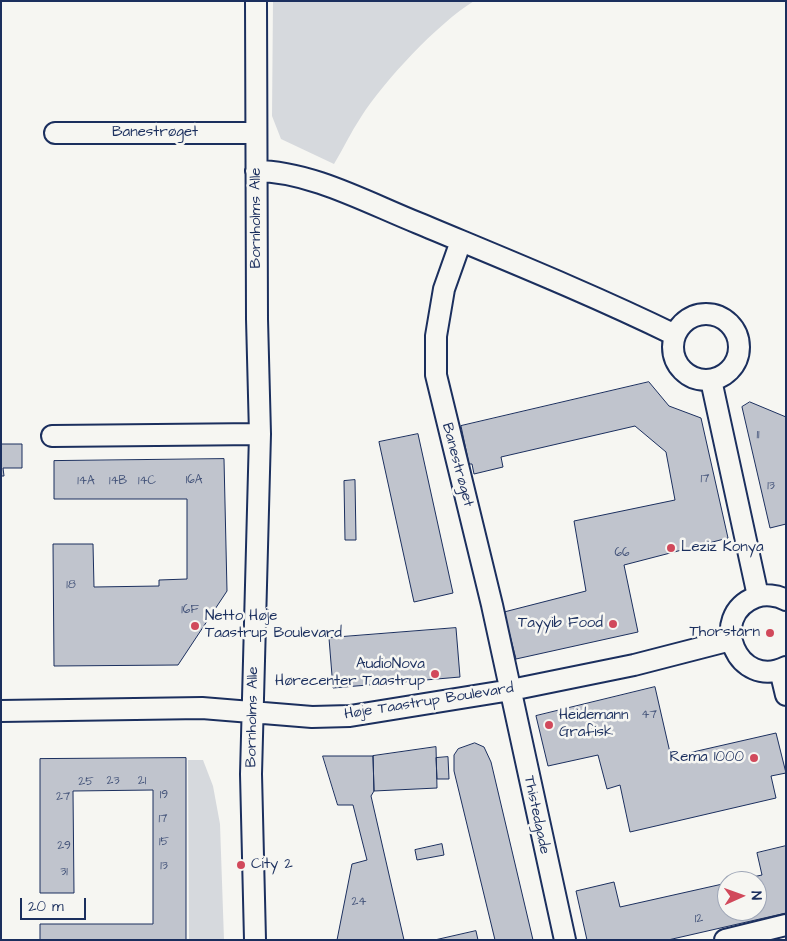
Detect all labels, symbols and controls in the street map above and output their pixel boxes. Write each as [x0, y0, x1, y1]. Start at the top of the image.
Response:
street label: Banestrøget [112, 124, 198, 142]
street label: Bornholms Alle [248, 168, 266, 268]
street label: Banestrøget [437, 421, 477, 509]
house number: 11 [756, 428, 760, 442]
house number: 17 [701, 472, 709, 486]
house number: 16A [186, 473, 202, 487]
house number: 14A [77, 474, 95, 488]
house number: 14B [109, 474, 127, 488]
house number: 14C [138, 474, 156, 488]
house number: 13 [767, 479, 775, 493]
place label: Leziz Konya [681, 539, 764, 557]
marker: Leziz Konya [665, 542, 677, 554]
house number: 66 [614, 546, 630, 560]
house number: 18 [66, 578, 76, 592]
house number: 16F [181, 603, 199, 617]
place label: Netto Høje Taastrup Boulevard [205, 608, 342, 643]
place label: Tayyib Food [518, 615, 603, 633]
marker: Tayyib Food [607, 618, 619, 630]
marker: Netto Høje Taastrup Boulevard [189, 620, 201, 632]
place label: Thorstårn [690, 624, 760, 642]
marker: Thorstårn [764, 627, 776, 639]
place label: AudioNova Hørecenter Taastrup [275, 656, 425, 691]
street label: Bornholms Alle [243, 666, 263, 768]
marker: AudioNova Hørecenter Taastrup [429, 668, 441, 680]
street label: Høje Taastrup Boulevard [343, 680, 515, 724]
place label: Heidemann Grafisk [559, 707, 629, 742]
house number: 47 [641, 708, 657, 722]
marker: Heidemann Grafisk [543, 719, 555, 731]
place label: Rema 1000 [670, 749, 744, 767]
marker: Rema 1000 [748, 752, 760, 764]
house number: 23 [107, 774, 119, 788]
house number: 21 [138, 774, 146, 788]
street label: Thistedgade [519, 774, 553, 856]
house number: 25 [78, 775, 94, 789]
house number: 19 [160, 788, 168, 802]
house number: 27 [56, 790, 70, 804]
house number: 17 [159, 812, 167, 826]
house number: 15 [159, 835, 169, 849]
house number: 29 [57, 839, 71, 853]
place label: City 2 [251, 856, 293, 874]
house number: 13 [160, 859, 168, 873]
marker: City 2 [235, 859, 247, 871]
house number: 31 [60, 865, 68, 879]
north arrow [717, 871, 767, 921]
scale bar [22, 888, 89, 920]
text: N [746, 891, 766, 900]
house number: 24 [351, 895, 367, 909]
text: 20 m [28, 896, 64, 917]
house number: 12 [695, 912, 703, 926]

